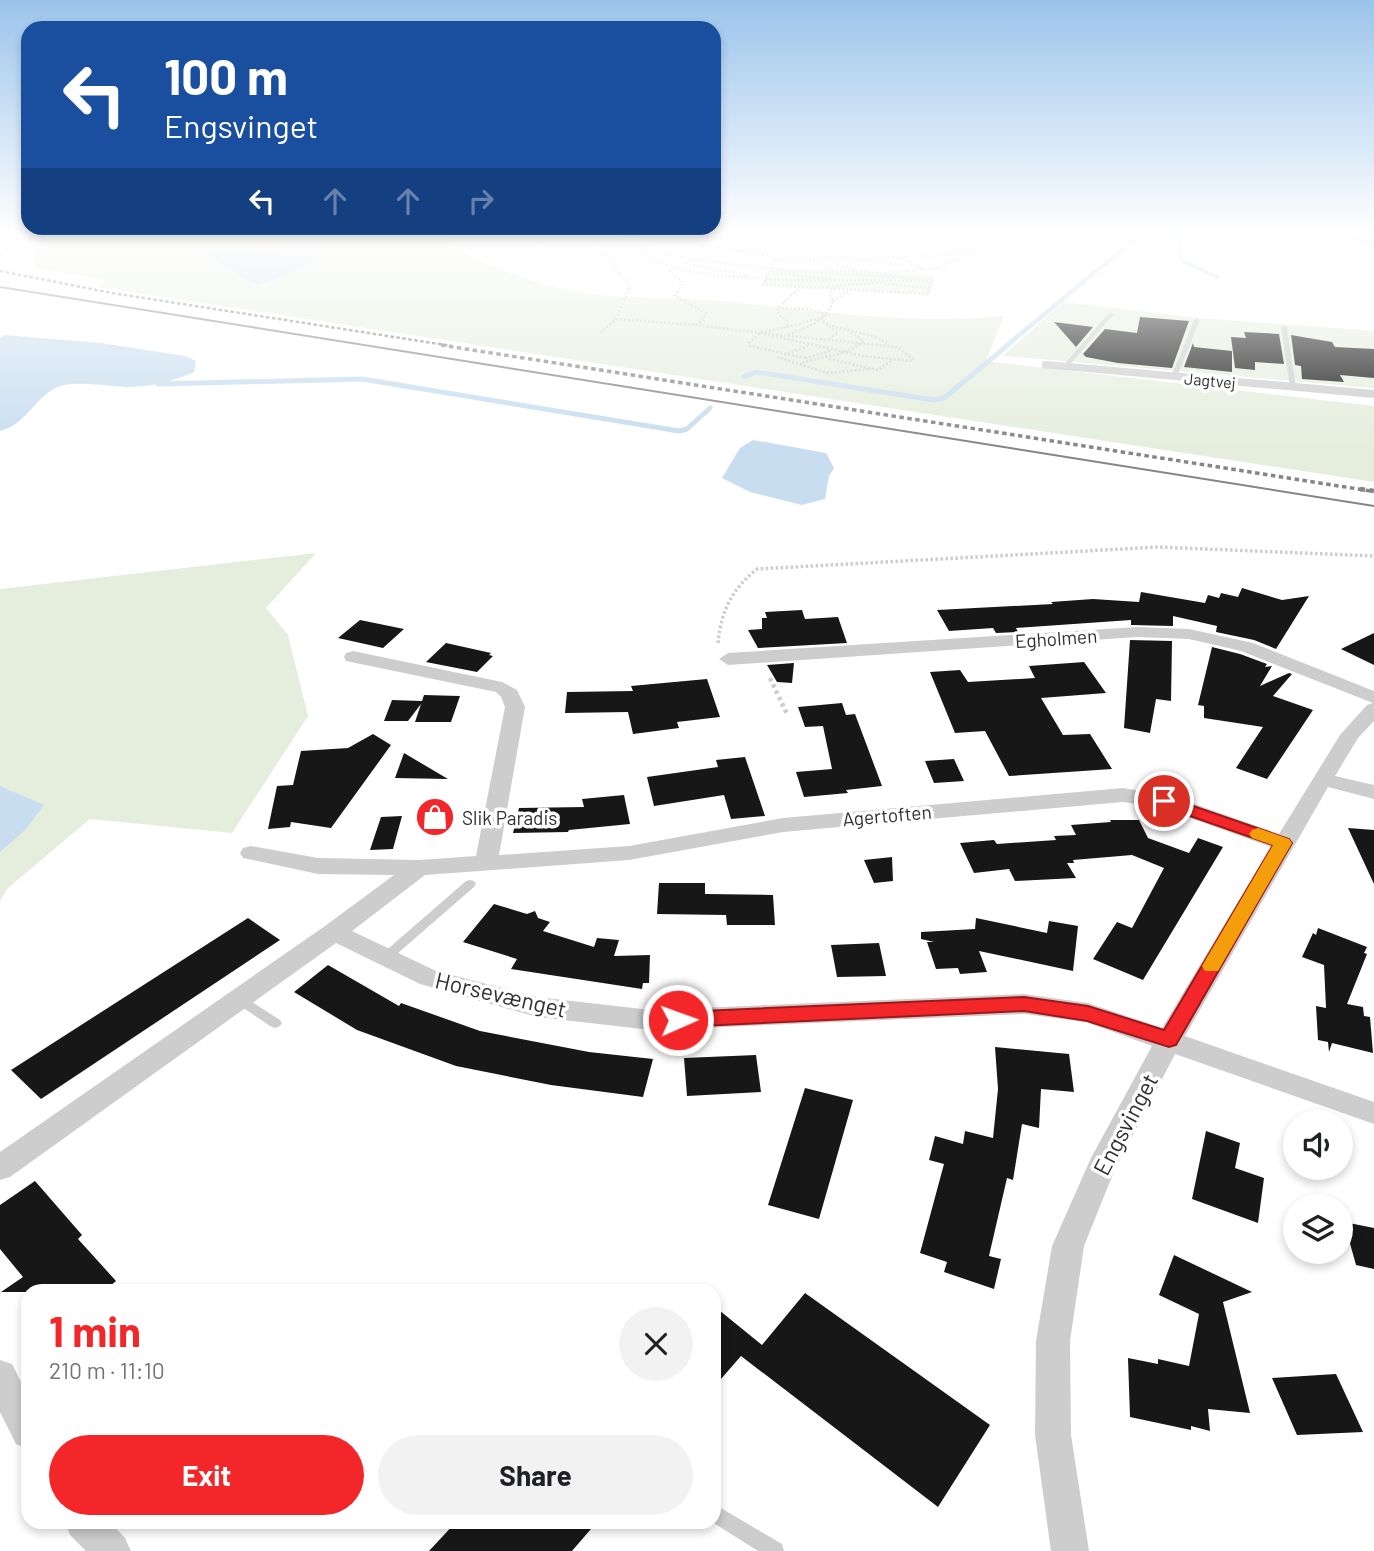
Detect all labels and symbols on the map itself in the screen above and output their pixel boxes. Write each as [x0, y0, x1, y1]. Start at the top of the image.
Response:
street label: Jagtvej [1183, 368, 1237, 392]
street label: Egholmen [1014, 624, 1098, 652]
pin [1134, 771, 1194, 831]
shop icon: Slik Paradis [414, 796, 456, 838]
street label: Agertoften [842, 800, 932, 830]
place label: Slik Paradis [462, 806, 557, 829]
street label: Horsevænget [433, 965, 569, 1023]
position arrow [641, 983, 715, 1057]
street label: Engsvinget [1087, 1069, 1163, 1179]

